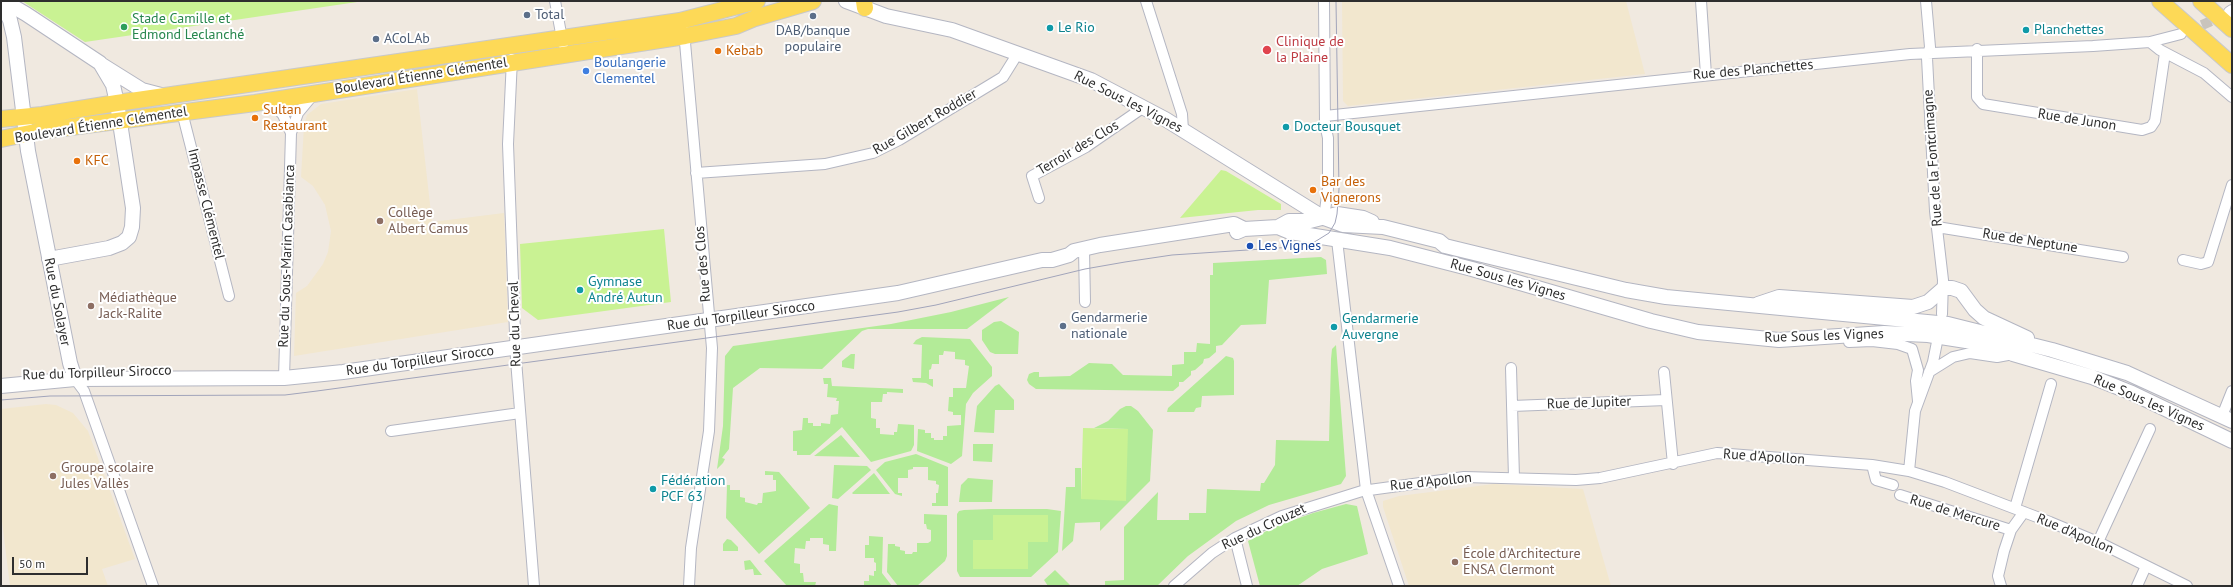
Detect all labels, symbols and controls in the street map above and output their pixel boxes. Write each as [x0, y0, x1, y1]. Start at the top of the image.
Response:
place label: Total [535, 7, 564, 23]
marker: Total [522, 10, 532, 20]
place label: Stade Camille et Edmond Leclanché [132, 11, 244, 44]
marker: DAB/banque populaire [808, 11, 818, 21]
place label: Le Rio [1058, 20, 1095, 36]
marker: Stade Camille et Edmond Leclanché [119, 22, 129, 32]
place label: Planchettes [2034, 22, 2104, 38]
place label: DAB/banque populaire [776, 23, 850, 56]
marker: Le Rio [1045, 23, 1055, 33]
marker: Planchettes [2021, 25, 2031, 35]
place label: ACoLAb [384, 31, 430, 47]
marker: ACoLAb [371, 34, 381, 44]
place label: Clinique de la Plaine [1276, 34, 1344, 66]
place label: Kebab [726, 43, 763, 59]
marker: Clinique de la Plaine [1261, 44, 1273, 56]
marker: Kebab [713, 46, 723, 56]
street label: Boulevard Étienne Clémentel [334, 54, 508, 98]
place label: Boulangerie Clementel [594, 55, 666, 88]
street label: Rue des Planchettes [1692, 56, 1814, 84]
marker: Boulangerie Clementel [581, 66, 591, 76]
street label: Rue Sous les Vignes [1071, 67, 1185, 137]
street label: Rue Gilbert Roddier [870, 85, 980, 159]
street label: Rue de la Fontcimagne [1920, 89, 1946, 227]
place label: Sultan Restaurant [263, 102, 327, 134]
street label: Boulevard Étienne Clémentel [14, 103, 188, 147]
street label: Rue de Junon [2036, 105, 2118, 135]
marker: Sultan Restaurant [250, 113, 260, 123]
street label: Terroir des Clos [1034, 117, 1122, 179]
place label: Docteur Bousquet [1294, 119, 1401, 135]
marker: Docteur Bousquet [1281, 122, 1291, 132]
street label: Impasse Clémentel [184, 147, 228, 261]
place label: KFC [85, 153, 109, 169]
marker: KFC [72, 156, 82, 166]
street label: Rue du Sous-Marin Casabianca [275, 164, 299, 348]
place label: Bar des Vignerons [1321, 174, 1381, 206]
marker: Bar des Vignerons [1308, 185, 1318, 195]
place label: Collège Albert Camus [388, 205, 468, 238]
marker: Collège Albert Camus [375, 216, 385, 226]
street label: Rue des Clos [691, 225, 715, 303]
street label: Rue de Neptune [1981, 225, 2079, 257]
place label: Les Vignes [1258, 238, 1321, 254]
marker: Les Vignes [1245, 241, 1255, 251]
street label: Rue Sous les Vignes [1448, 255, 1568, 305]
street label: Rue du Solayer [40, 256, 74, 348]
place label: Gymnase André Autun [588, 274, 663, 306]
street label: Rue du Cheval [505, 281, 525, 367]
marker: Gymnase André Autun [575, 285, 585, 295]
place label: Médiathèque Jack-Ralite [99, 290, 177, 322]
street label: Rue du Torpilleur Sirocco [666, 297, 816, 335]
marker: Médiathèque Jack-Ralite [86, 301, 96, 311]
place label: Gendarmerie nationale [1071, 310, 1148, 342]
place label: Gendarmerie Auvergne [1342, 311, 1419, 344]
marker: Gendarmerie nationale [1058, 321, 1068, 331]
marker: Gendarmerie Auvergne [1329, 322, 1339, 332]
street label: Rue Sous les Vignes [1764, 326, 1884, 346]
street label: Rue du Torpilleur Sirocco [345, 342, 495, 380]
street label: Rue du Torpilleur Sirocco [22, 362, 172, 384]
street label: Rue Sous les Vignes [2091, 371, 2207, 435]
street label: Rue de Jupiter [1547, 393, 1631, 413]
street label: Rue d'Apollon [1722, 446, 1806, 468]
place label: Groupe scolaire Jules Vallès [61, 460, 154, 492]
street label: Rue d'Apollon [1389, 469, 1473, 495]
marker: Groupe scolaire Jules Vallès [48, 471, 58, 481]
place label: Fédération PCF 63 [661, 473, 725, 506]
marker: Fédération PCF 63 [648, 484, 658, 494]
street label: Rue de Mercure [1908, 491, 2002, 535]
street label: Rue du Crouzet [1219, 500, 1309, 554]
street label: Rue d'Apollon [2034, 510, 2116, 558]
place label: École d'Architecture ENSA Clermont [1463, 546, 1581, 578]
scale bar [14, 549, 90, 575]
text: 50 m [19, 556, 45, 571]
marker: École d'Architecture ENSA Clermont [1450, 557, 1460, 567]

